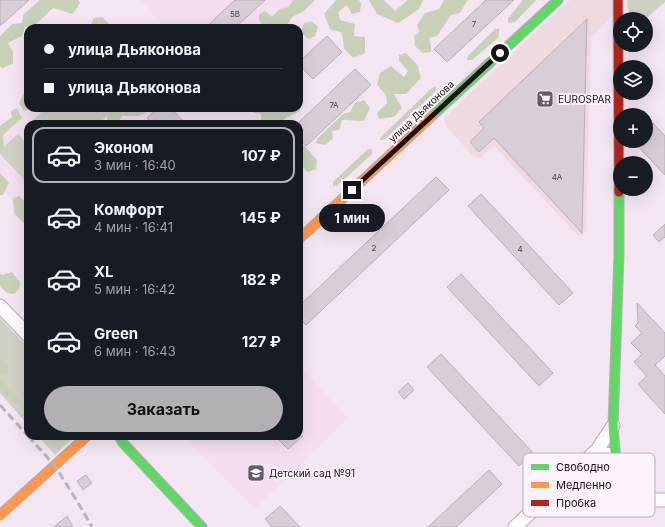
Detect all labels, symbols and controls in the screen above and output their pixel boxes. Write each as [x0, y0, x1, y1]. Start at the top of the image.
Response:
house number: 5В [230, 9, 240, 19]
map controls [613, 12, 653, 196]
button: locate [613, 12, 653, 52]
house number: 7 [472, 19, 477, 29]
text: улица Дьяконова [68, 40, 201, 59]
route start [491, 44, 509, 62]
button: layers [613, 60, 653, 100]
text: улица Дьяконова [68, 78, 201, 97]
street label: улица Дьяконова [386, 78, 456, 144]
supermarket icon: EUROSPAR [535, 89, 555, 109]
place label: EUROSPAR [558, 93, 611, 105]
house number: 7А [329, 100, 339, 110]
button: + [613, 108, 653, 148]
icon: car [46, 137, 82, 173]
text: Эконом [94, 138, 153, 157]
text: 107 ₽ [241, 146, 281, 165]
button: − [613, 156, 653, 196]
text: 3 мин · 16:40 [94, 157, 176, 173]
house number: 4А [552, 172, 563, 182]
route end [343, 181, 361, 199]
icon: car [46, 199, 82, 235]
text: Комфорт [94, 200, 164, 219]
callout: 1 мин [319, 204, 385, 232]
text: 145 ₽ [240, 208, 281, 227]
text: 1 мин [334, 210, 370, 226]
text: 4 мин · 16:41 [94, 219, 173, 235]
house number: 2 [372, 243, 377, 253]
house number: 4 [517, 244, 523, 254]
icon: car [46, 261, 82, 297]
text: XL [94, 262, 114, 281]
text: 182 ₽ [241, 270, 281, 289]
text: 5 мин · 16:42 [94, 281, 175, 297]
icon: car [46, 323, 82, 359]
text: Green [94, 324, 138, 343]
text: 127 ₽ [242, 332, 281, 351]
text: 6 мин · 16:43 [94, 343, 176, 359]
button: Заказать [44, 386, 283, 432]
legend [523, 453, 655, 517]
text: Свободно [556, 460, 610, 474]
school or university icon: Детский сад №91 [246, 463, 266, 483]
place label: Детский сад №91 [269, 467, 355, 479]
text: Медленно [556, 478, 612, 492]
text: Пробка [556, 496, 596, 510]

